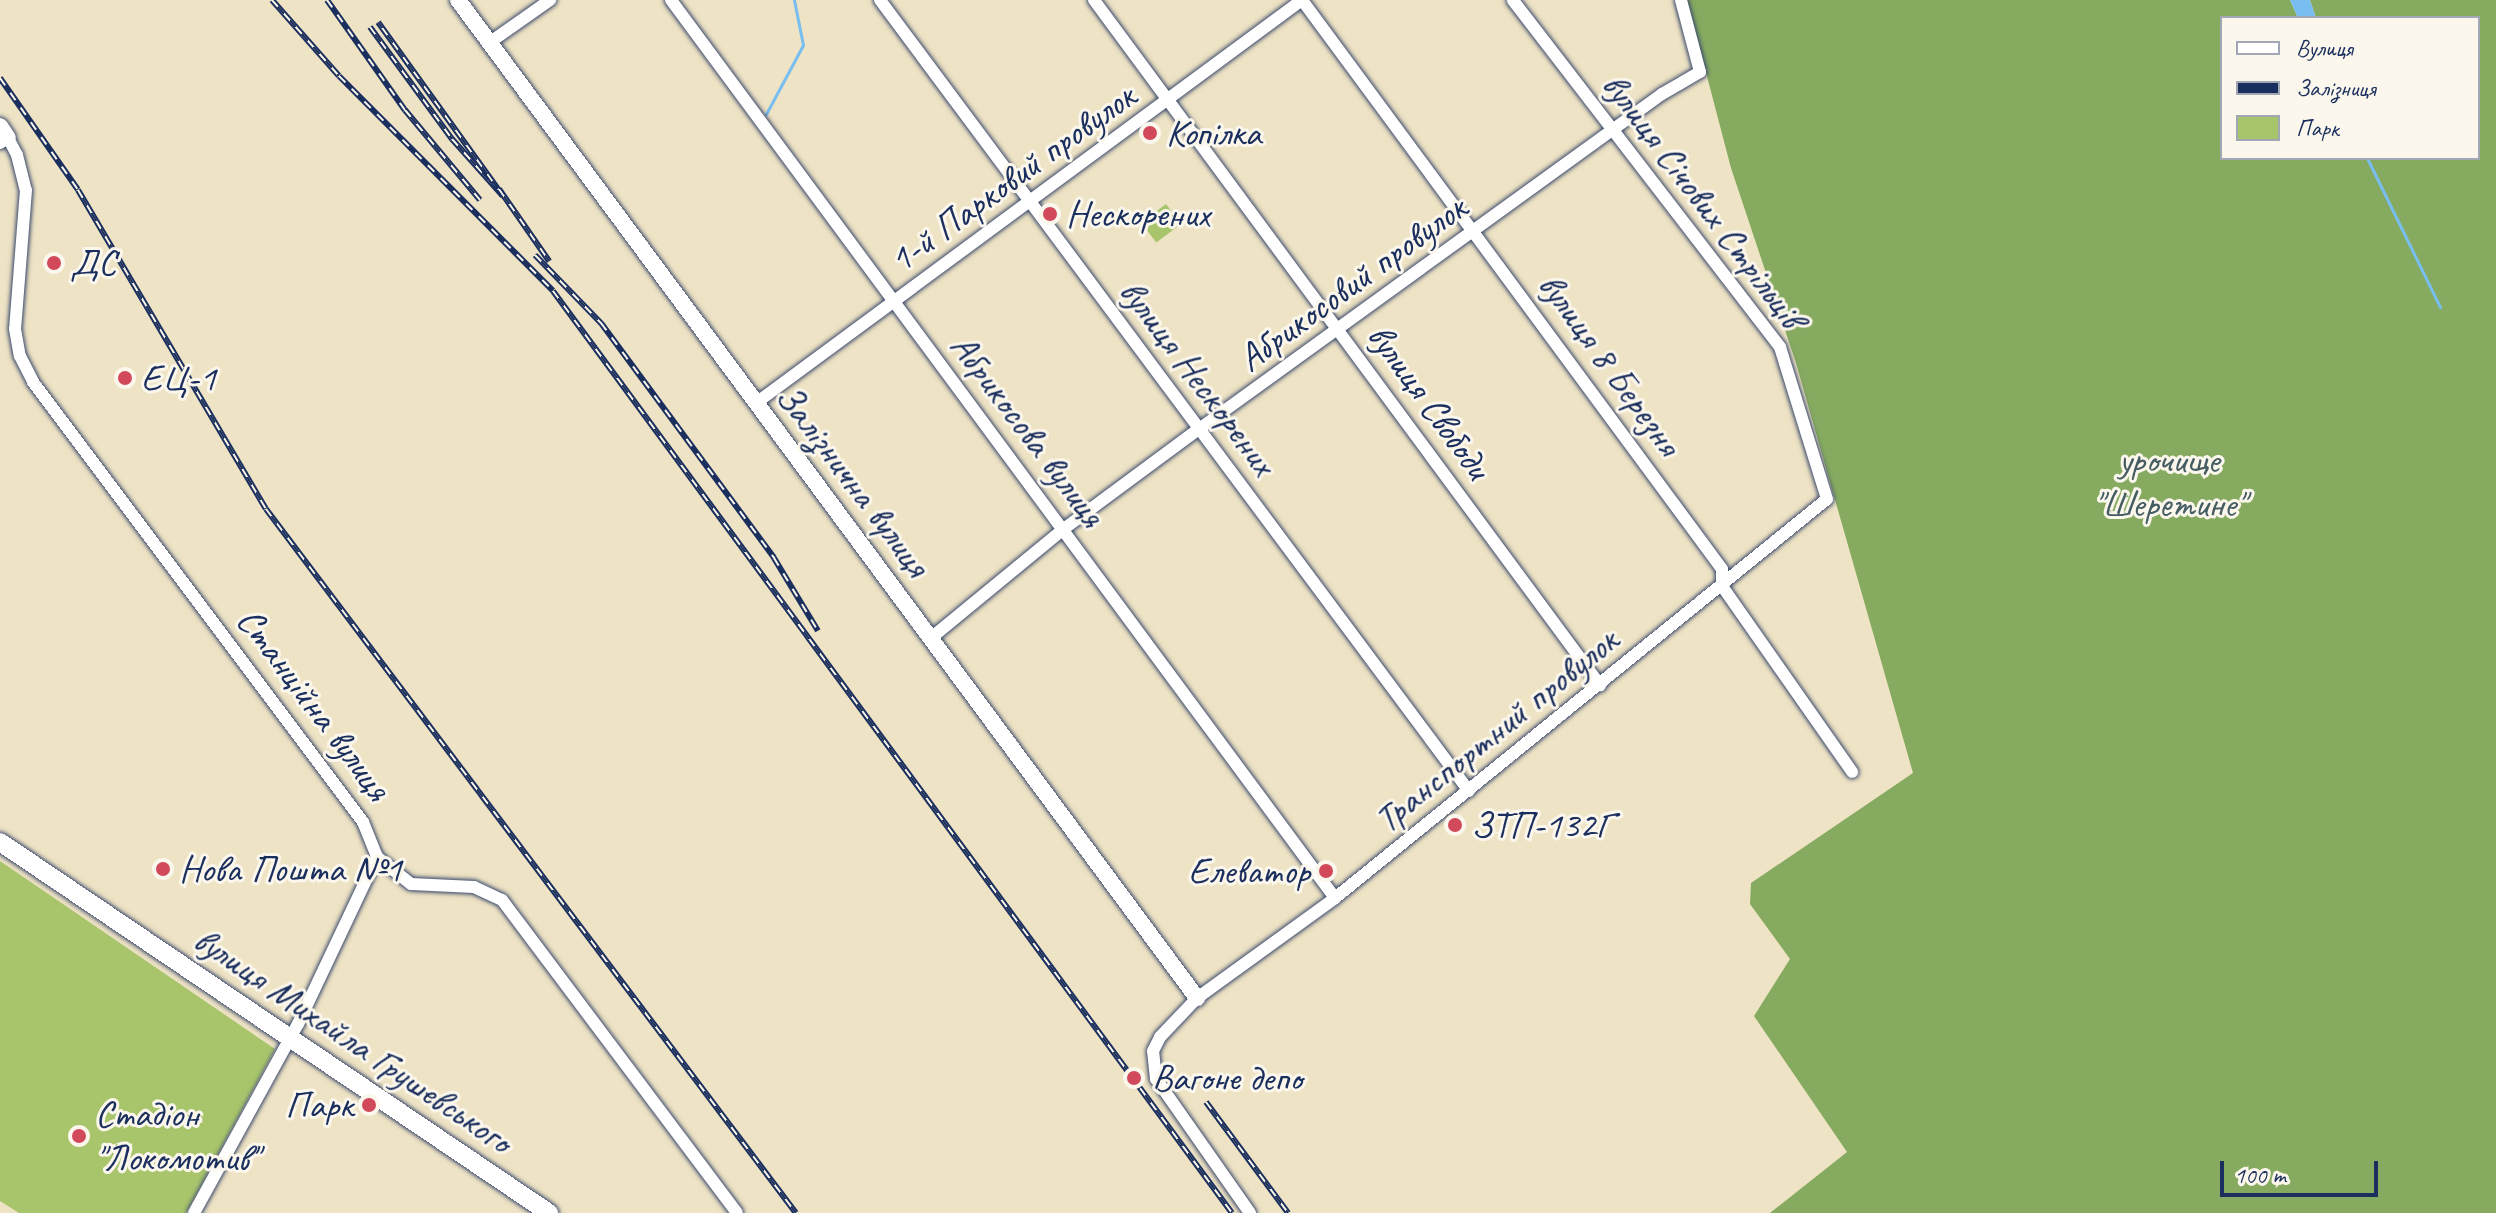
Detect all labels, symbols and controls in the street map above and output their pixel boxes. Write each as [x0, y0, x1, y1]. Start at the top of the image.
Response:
legend [2220, 16, 2480, 160]
text: Вулиця [2296, 33, 2353, 63]
street label: вулиця Січових Стрільців [1592, 63, 1814, 337]
street label: 1-й Парковий провулок [880, 73, 1144, 283]
text: Залізниця [2296, 73, 2375, 103]
place label: Копілка [1166, 110, 1261, 156]
text: Парк [2296, 113, 2339, 143]
marker: Копілка [1141, 124, 1159, 142]
street label: Абрикосовий провулок [1229, 185, 1475, 381]
place label: Нескорених [1066, 191, 1210, 237]
marker: Нескорених [1041, 205, 1059, 223]
place label: ДС [70, 240, 116, 286]
marker: ДС [45, 254, 63, 272]
street label: вулиця 8 Березня [1528, 264, 1692, 464]
street label: вулиця Нескорених [1109, 270, 1287, 484]
street label: вулиця Свободи [1357, 315, 1501, 487]
street label: Абрикосова вулиця [940, 324, 1116, 536]
place label: ЕЦ-1 [141, 355, 216, 401]
marker: ЕЦ-1 [116, 369, 134, 387]
street label: Залізнична вулиця [765, 374, 941, 586]
park label: урочище "Шеретине" [2093, 437, 2245, 526]
street label: Станційна вулиця [226, 598, 402, 810]
street label: Транспортний провулок [1365, 618, 1627, 842]
place label: ЗТП-132Г [1471, 802, 1613, 848]
marker: ЗТП-132Г [1446, 816, 1464, 834]
place label: Нова Пошта №1 [179, 846, 404, 892]
place label: Елеватор [1188, 848, 1310, 894]
marker: Нова Пошта №1 [154, 860, 172, 878]
marker: Елеватор [1317, 862, 1335, 880]
street label: вулиця Михайла Грушевського [187, 918, 519, 1162]
place label: Вагоне депо [1152, 1055, 1304, 1101]
marker: Вагоне депо [1123, 1067, 1145, 1089]
place label: Парк [285, 1082, 353, 1128]
place label: Стадіон "Локомотив" [95, 1091, 258, 1180]
marker: Парк [360, 1096, 378, 1114]
marker: Стадіон "Локомотив" [70, 1127, 88, 1145]
scale bar [2224, 1145, 2382, 1195]
text: 100 m [2234, 1160, 2286, 1190]

